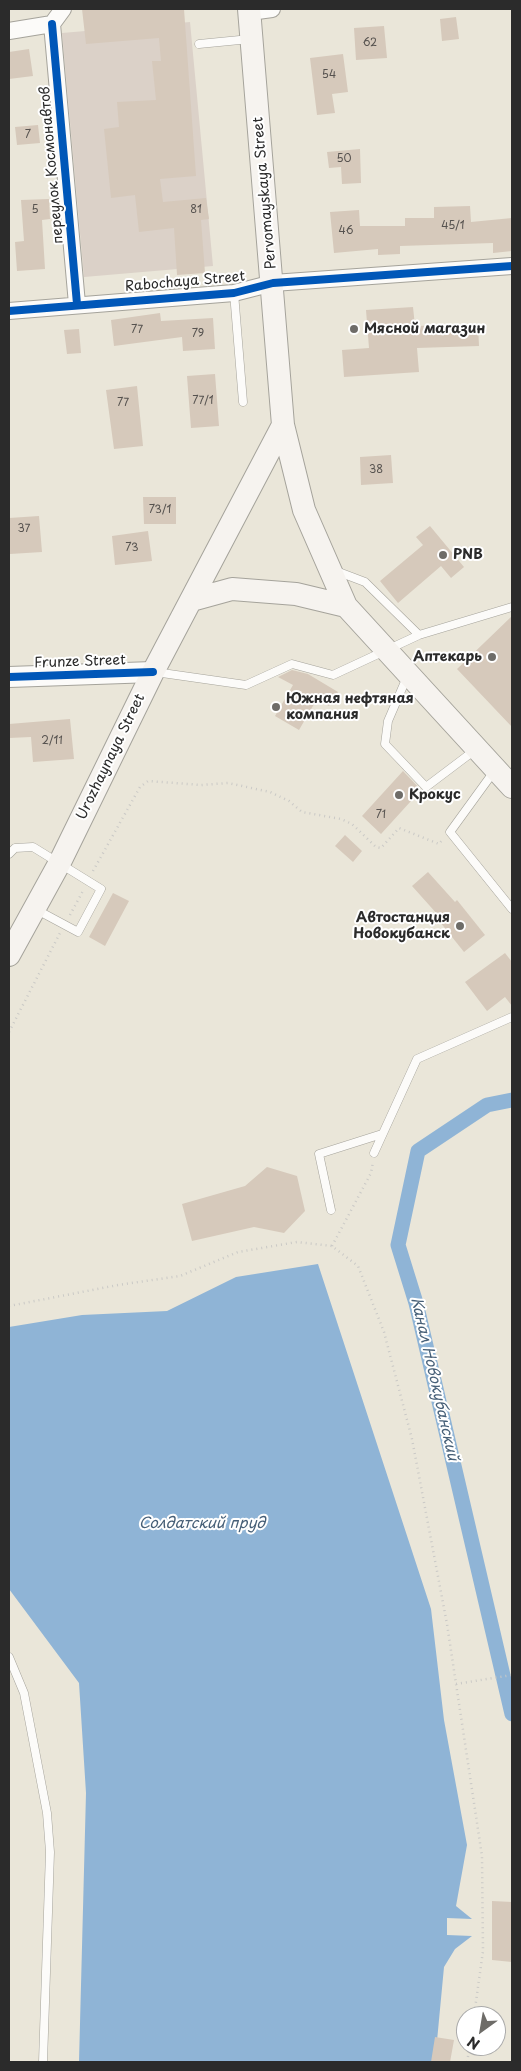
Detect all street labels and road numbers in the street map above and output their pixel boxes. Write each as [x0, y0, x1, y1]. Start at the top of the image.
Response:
street label: переулок Космонавтов [37, 85, 67, 245]
street label: Pervomayskaya Street [250, 116, 280, 270]
street label: Rabochaya Street [124, 268, 246, 296]
street label: Frunze Street [34, 652, 126, 672]
street label: Urozhaynaya Street [73, 691, 149, 823]

